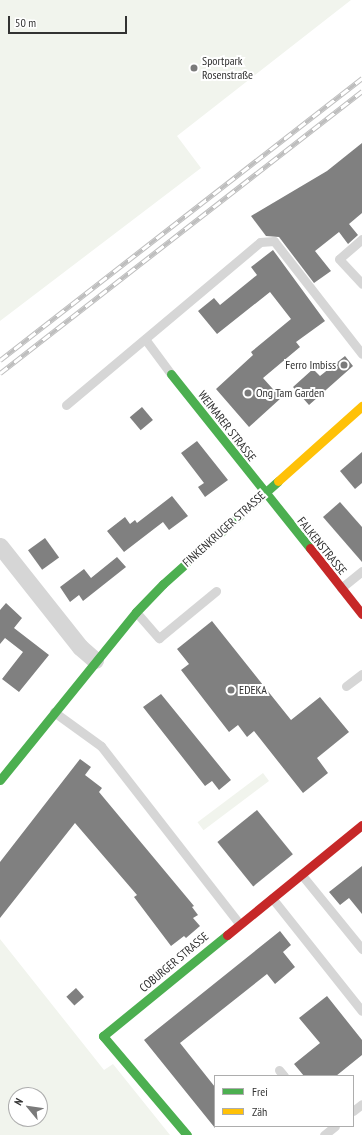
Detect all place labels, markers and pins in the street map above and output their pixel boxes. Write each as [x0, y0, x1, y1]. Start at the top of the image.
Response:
place label: Sportpark Rosenstraße [202, 54, 253, 82]
marker: Sportpark Rosenstraße [189, 63, 199, 73]
place label: Ferro Imbiss [285, 358, 336, 372]
marker: Ferro Imbiss [339, 360, 349, 370]
place label: Ong Tam Garden [256, 386, 324, 400]
marker: Ong Tam Garden [243, 388, 253, 398]
place label: EDEKA [239, 683, 267, 697]
marker: EDEKA [226, 685, 236, 695]

